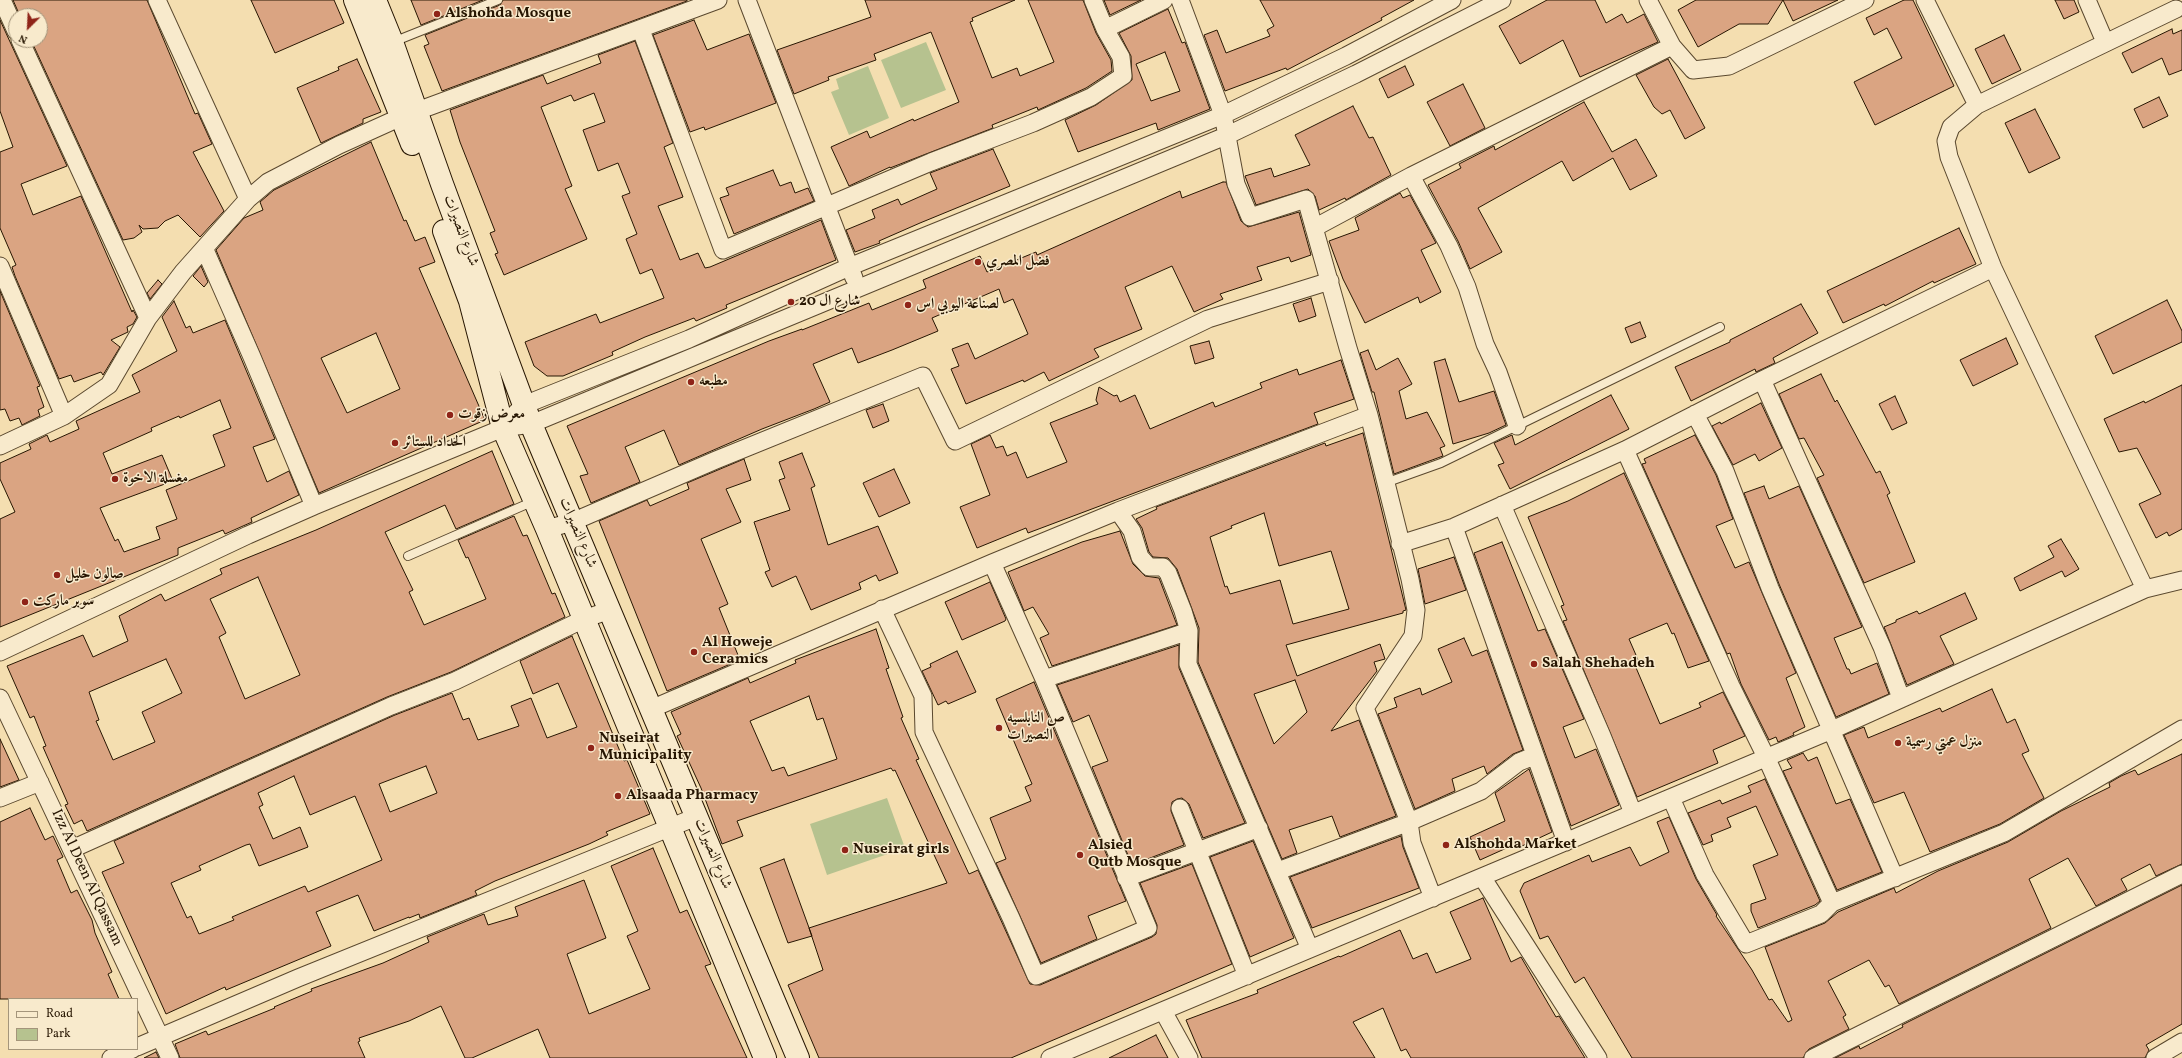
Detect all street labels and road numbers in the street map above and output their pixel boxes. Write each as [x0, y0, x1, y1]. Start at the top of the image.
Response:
street label: شارع النصيرات [438, 193, 482, 269]
street label: شارع النصيرات [554, 495, 600, 571]
street label: Izz Al Deen Al Qassam [46, 807, 126, 949]
street label: شارع النصيرات [689, 816, 735, 892]

